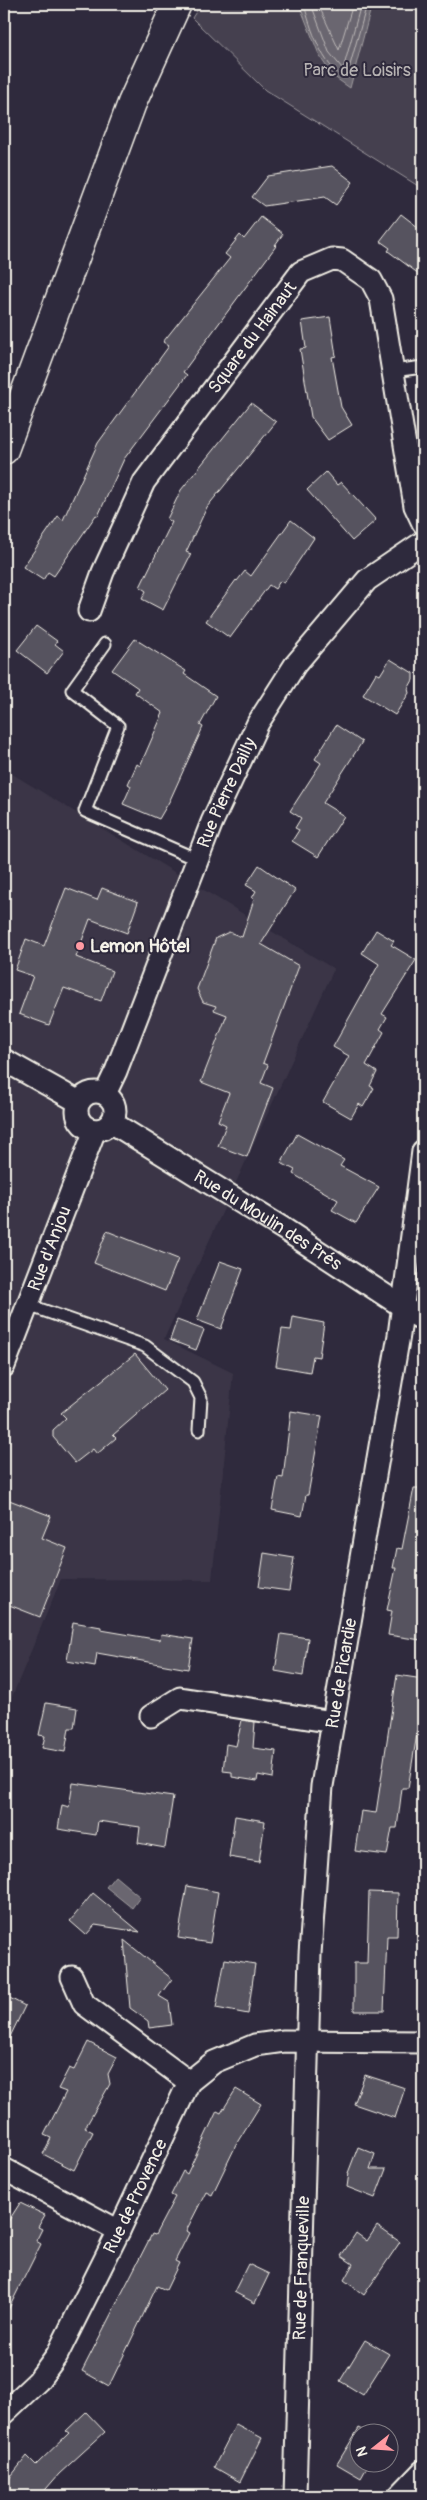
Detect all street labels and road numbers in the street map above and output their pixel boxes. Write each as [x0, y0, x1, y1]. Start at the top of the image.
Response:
street label: Square du Hainaut [203, 276, 302, 398]
street label: Rue Pierre Dailly [192, 734, 262, 851]
street label: Rue du Moulin des Prés [189, 1165, 346, 1276]
street label: Rue d'Anjou [23, 1203, 77, 1294]
street label: Rue de Picardie [321, 1616, 363, 1730]
street label: Rue de Provence [99, 2135, 173, 2258]
street label: Rue de Franqueville [288, 2195, 315, 2341]

